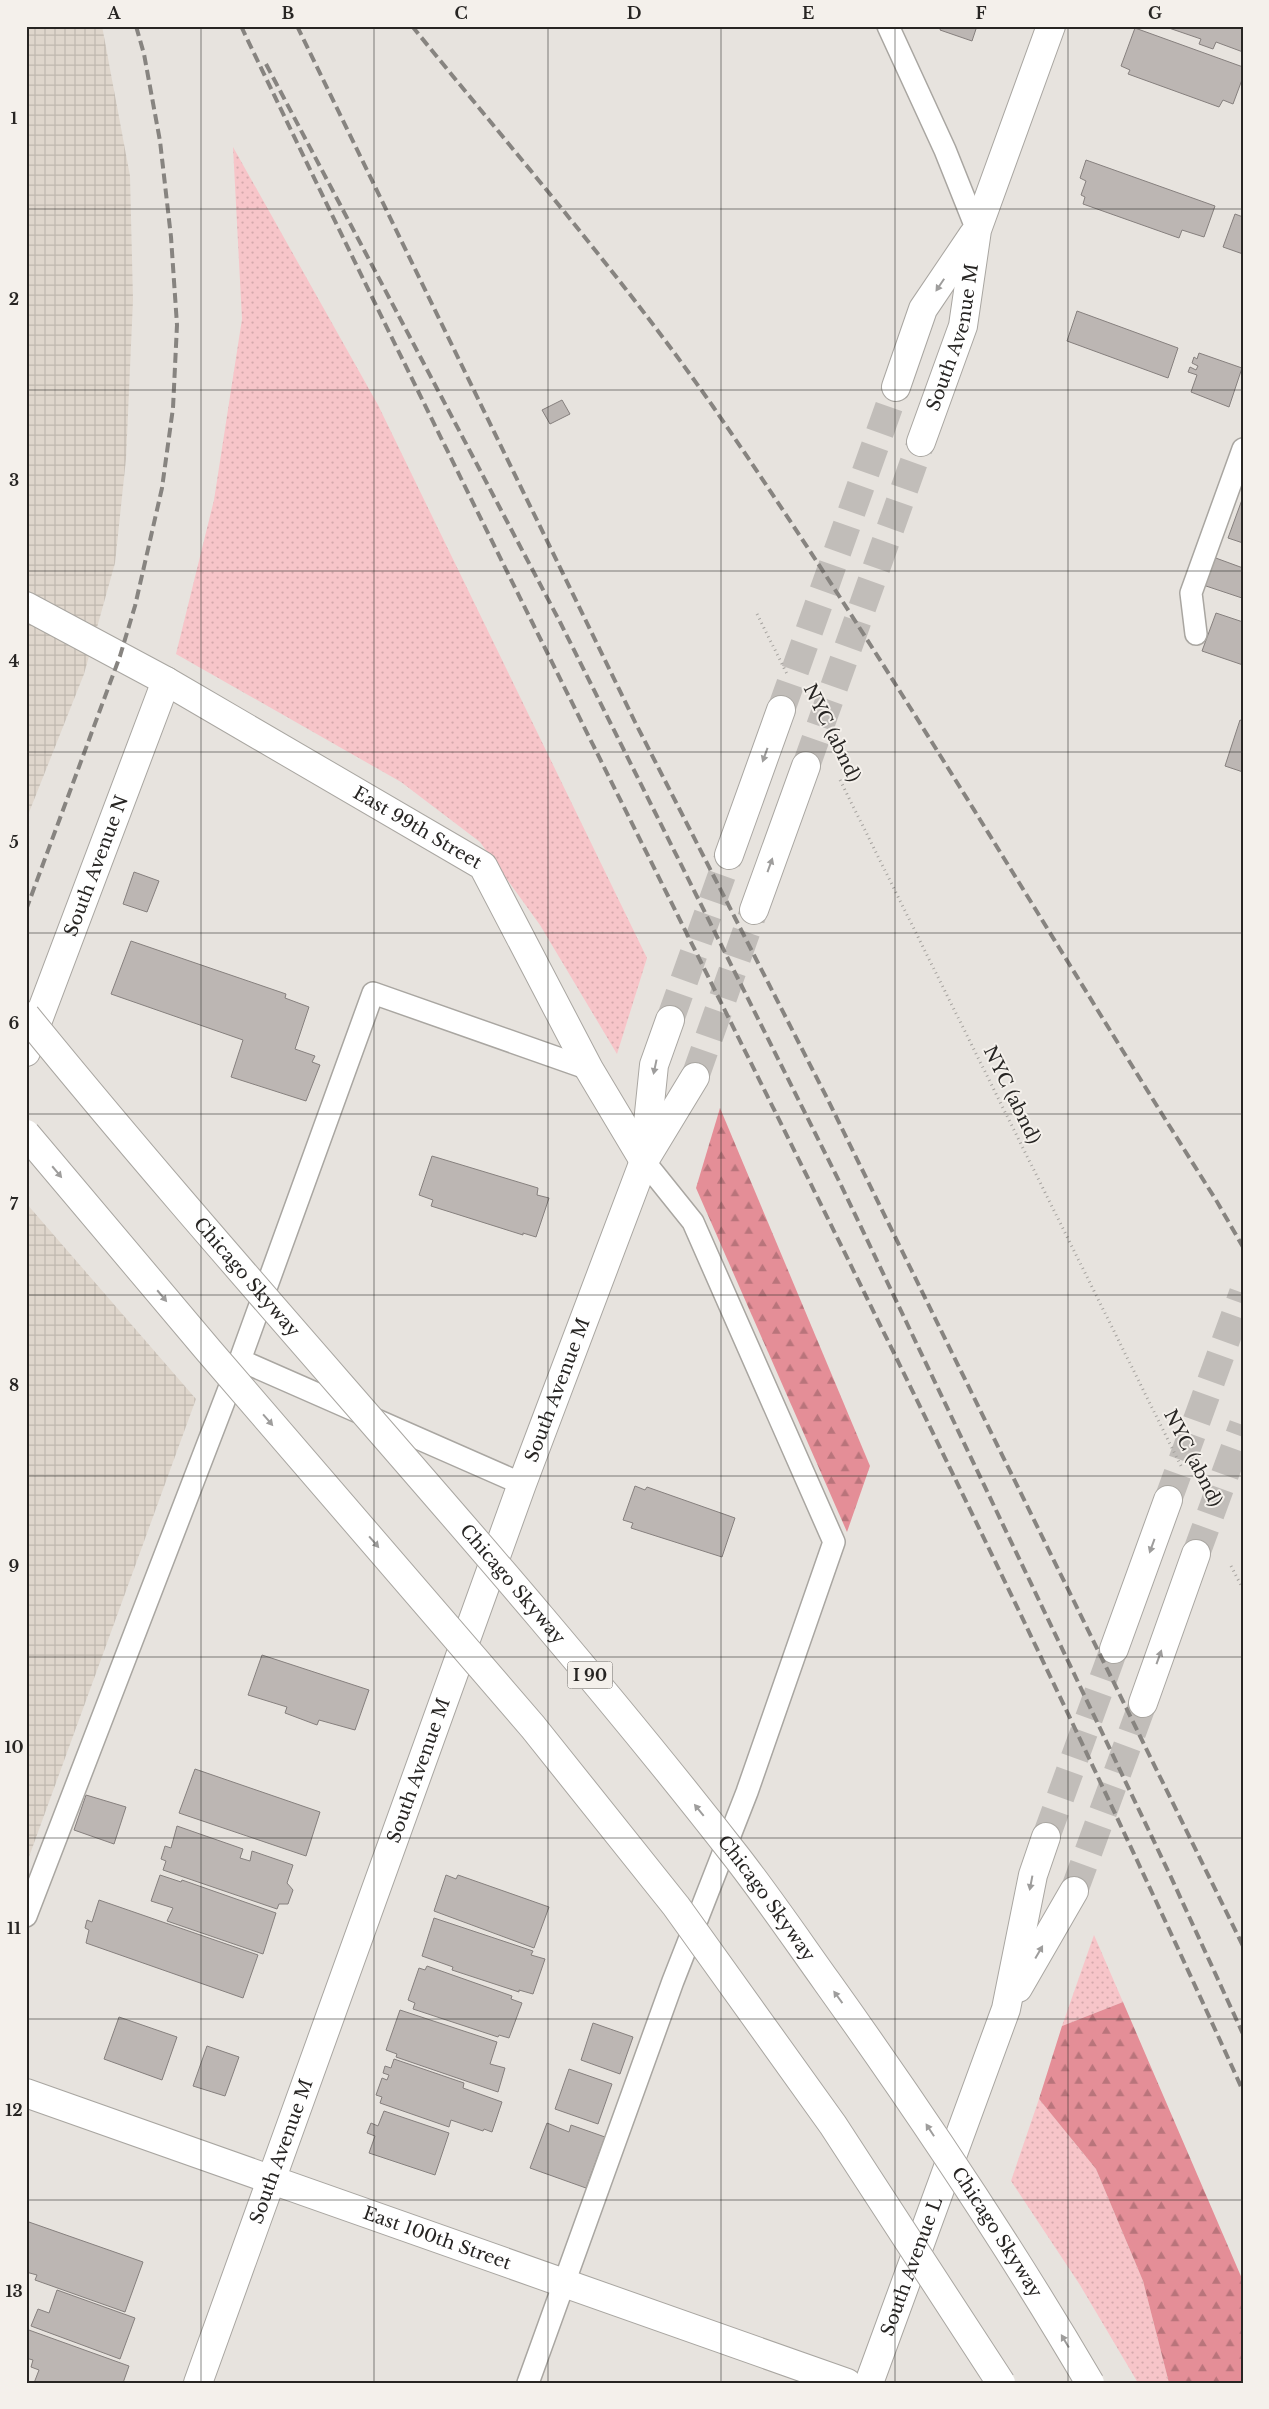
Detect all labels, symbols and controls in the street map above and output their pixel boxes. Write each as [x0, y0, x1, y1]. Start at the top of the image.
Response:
text: A [107, 3, 122, 23]
text: B [282, 3, 295, 23]
text: C [454, 3, 468, 23]
text: D [627, 3, 641, 23]
text: E [802, 3, 814, 23]
text: F [975, 3, 987, 23]
text: G [1148, 3, 1162, 23]
text: 1 [11, 108, 18, 128]
street label: South Avenue M [922, 262, 983, 414]
one-way arrow [935, 278, 944, 291]
text: 2 [9, 289, 19, 309]
text: 3 [9, 470, 19, 490]
text: 4 [9, 651, 19, 671]
street label: NYC (abnd) [799, 680, 865, 786]
one-way arrow [760, 748, 768, 763]
street label: East 99th Street [349, 782, 486, 874]
street label: South Avenue N [60, 792, 133, 939]
text: 5 [9, 832, 19, 852]
one-way arrow [767, 857, 774, 872]
text: 6 [9, 1013, 20, 1033]
street label: NYC (abnd) [979, 1042, 1045, 1148]
one-way arrow [650, 1059, 658, 1075]
one-way arrow [52, 1165, 63, 1178]
text: 7 [10, 1194, 19, 1214]
street label: Chicago Skyway [189, 1213, 305, 1342]
one-way arrow [157, 1289, 168, 1302]
street label: South Avenue M [520, 1315, 595, 1465]
text: 8 [9, 1375, 19, 1395]
street label: NYC (abnd) [1159, 1406, 1227, 1510]
one-way arrow [262, 1413, 273, 1426]
street label: Chicago Skyway [455, 1520, 570, 1649]
one-way arrow [368, 1536, 380, 1548]
one-way arrow [1148, 1539, 1156, 1554]
text: 9 [9, 1556, 20, 1576]
one-way arrow [1155, 1649, 1163, 1664]
road number: I 90 [568, 1662, 612, 1688]
street label: South Avenue M [383, 1695, 455, 1846]
text: 10 [4, 1737, 24, 1757]
one-way arrow [694, 1804, 705, 1817]
street label: Chicago Skyway [713, 1831, 820, 1966]
one-way arrow [1027, 1876, 1035, 1892]
text: 11 [7, 1918, 21, 1938]
one-way arrow [1035, 1945, 1044, 1958]
one-way arrow [833, 1990, 843, 2004]
street label: South Avenue M [245, 2076, 318, 2227]
text: 12 [5, 2100, 23, 2120]
one-way arrow [925, 2124, 935, 2137]
street label: Chicago Skyway [947, 2163, 1047, 2302]
street label: South Avenue L [876, 2194, 947, 2339]
street label: East 100th Street [360, 2202, 514, 2275]
text: 13 [5, 2281, 23, 2301]
one-way arrow [1061, 2333, 1069, 2348]

